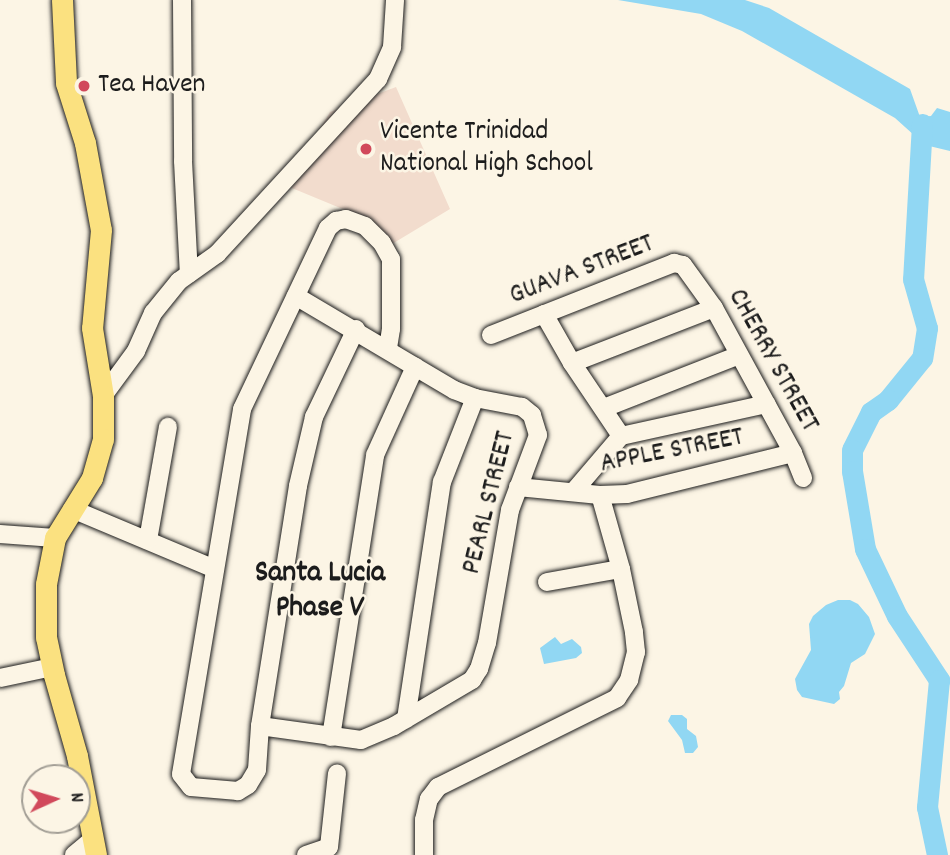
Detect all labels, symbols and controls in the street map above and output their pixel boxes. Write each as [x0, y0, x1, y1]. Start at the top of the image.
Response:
place label: Tea Haven [98, 69, 205, 103]
marker: Tea Haven [76, 78, 92, 94]
place label: Vicente Trinidad National High School [380, 116, 593, 182]
marker: Vicente Trinidad National High School [358, 141, 374, 157]
street label: GUAVA STREET [505, 228, 659, 314]
street label: CHERRY STREET [719, 283, 825, 439]
street label: APPLE STREET [598, 422, 746, 482]
street label: PEARL STREET [456, 428, 524, 578]
district label: Santa Lucia Phase V [255, 557, 385, 628]
north arrow [21, 764, 91, 834]
text: N [62, 792, 89, 803]

